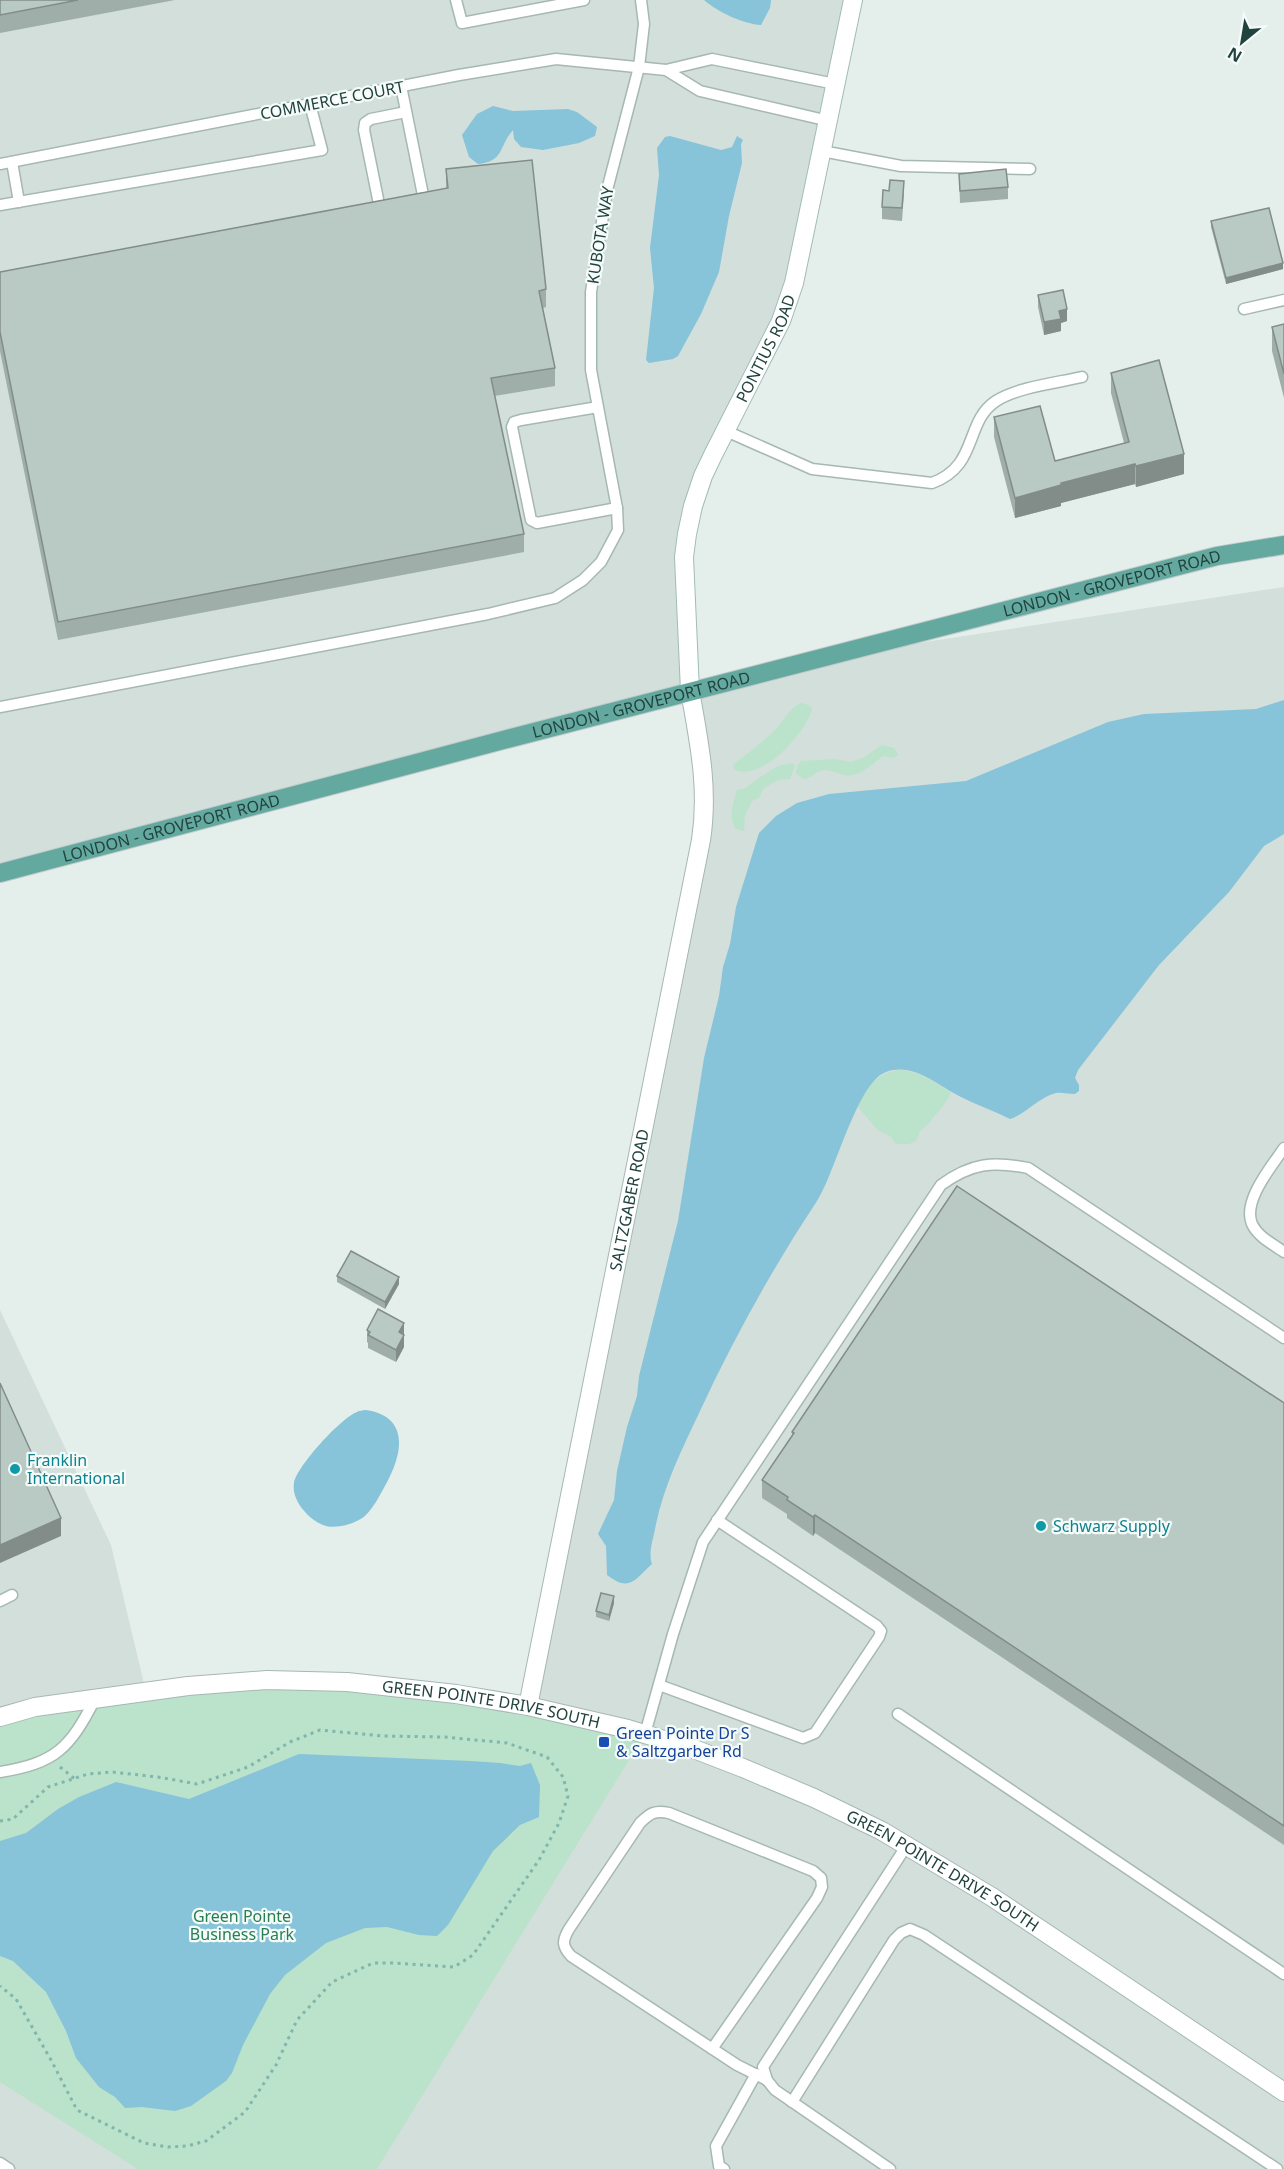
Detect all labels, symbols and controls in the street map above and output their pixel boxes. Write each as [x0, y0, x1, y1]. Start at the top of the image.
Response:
north arrow [1212, 12, 1272, 72]
text: N [1223, 42, 1246, 68]
street label: COMMERCE COURT [258, 75, 406, 125]
street label: KUBOTA WAY [581, 184, 619, 285]
street label: PONTIUS ROAD [731, 291, 800, 406]
street label: LONDON - GROVEPORT ROAD [1000, 544, 1223, 622]
street label: LONDON - GROVEPORT ROAD [530, 666, 753, 743]
street label: LONDON - GROVEPORT ROAD [60, 789, 282, 867]
street label: SALTZGABER ROAD [604, 1127, 654, 1273]
place label: Franklin International [27, 1449, 125, 1489]
marker: Franklin International [8, 1462, 22, 1476]
place label: Schwarz Supply [1053, 1515, 1171, 1537]
marker: Schwarz Supply [1034, 1519, 1048, 1533]
street label: GREEN POINTE DRIVE SOUTH [381, 1675, 602, 1733]
place label: Green Pointe Dr S & Saltzgarber Rd [616, 1722, 750, 1762]
marker: Green Pointe Dr S & Saltzgarber Rd [597, 1735, 611, 1749]
street label: GREEN POINTE DRIVE SOUTH [843, 1804, 1044, 1937]
park label: Green Pointe Business Park [190, 1905, 295, 1945]

